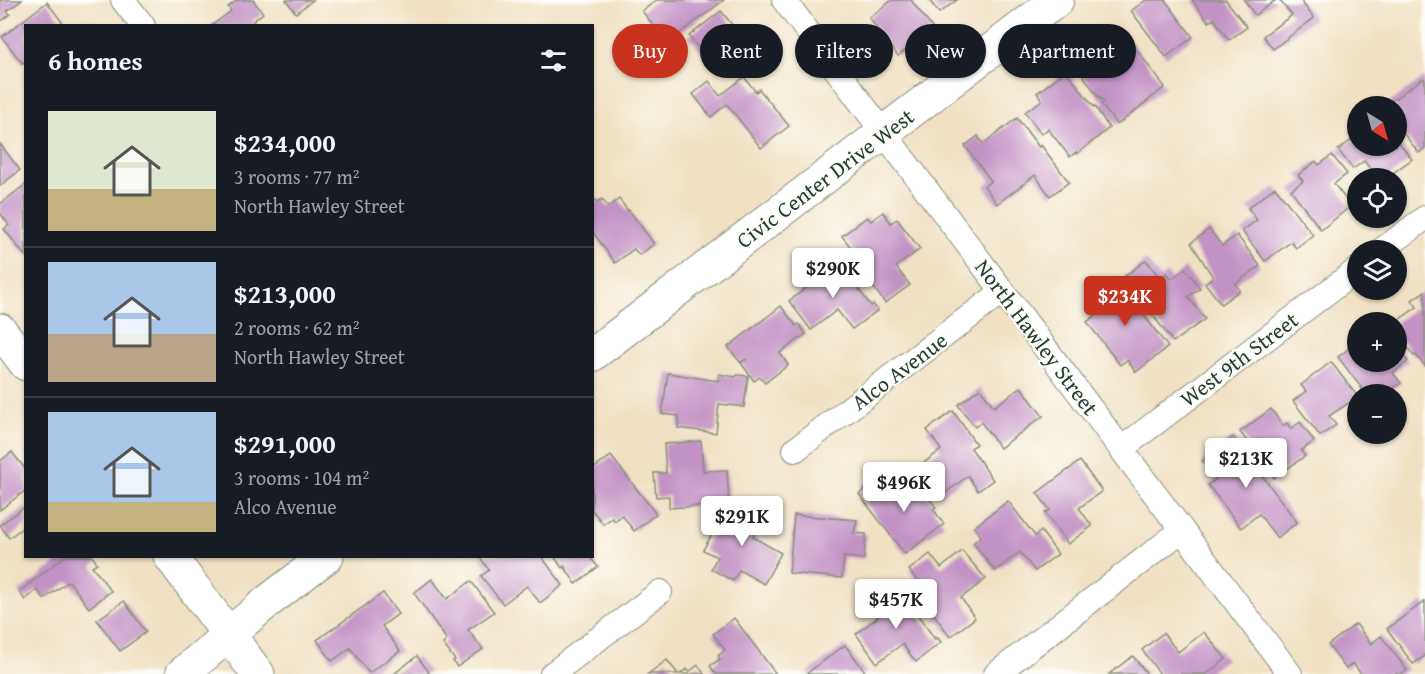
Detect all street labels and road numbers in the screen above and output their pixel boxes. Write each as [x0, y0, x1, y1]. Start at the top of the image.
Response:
street label: Civic Center Drive West [729, 100, 921, 256]
street label: North Hawley Street [968, 252, 1106, 422]
street label: West 9th Street [1173, 304, 1305, 414]
street label: Alco Avenue [844, 324, 954, 418]

